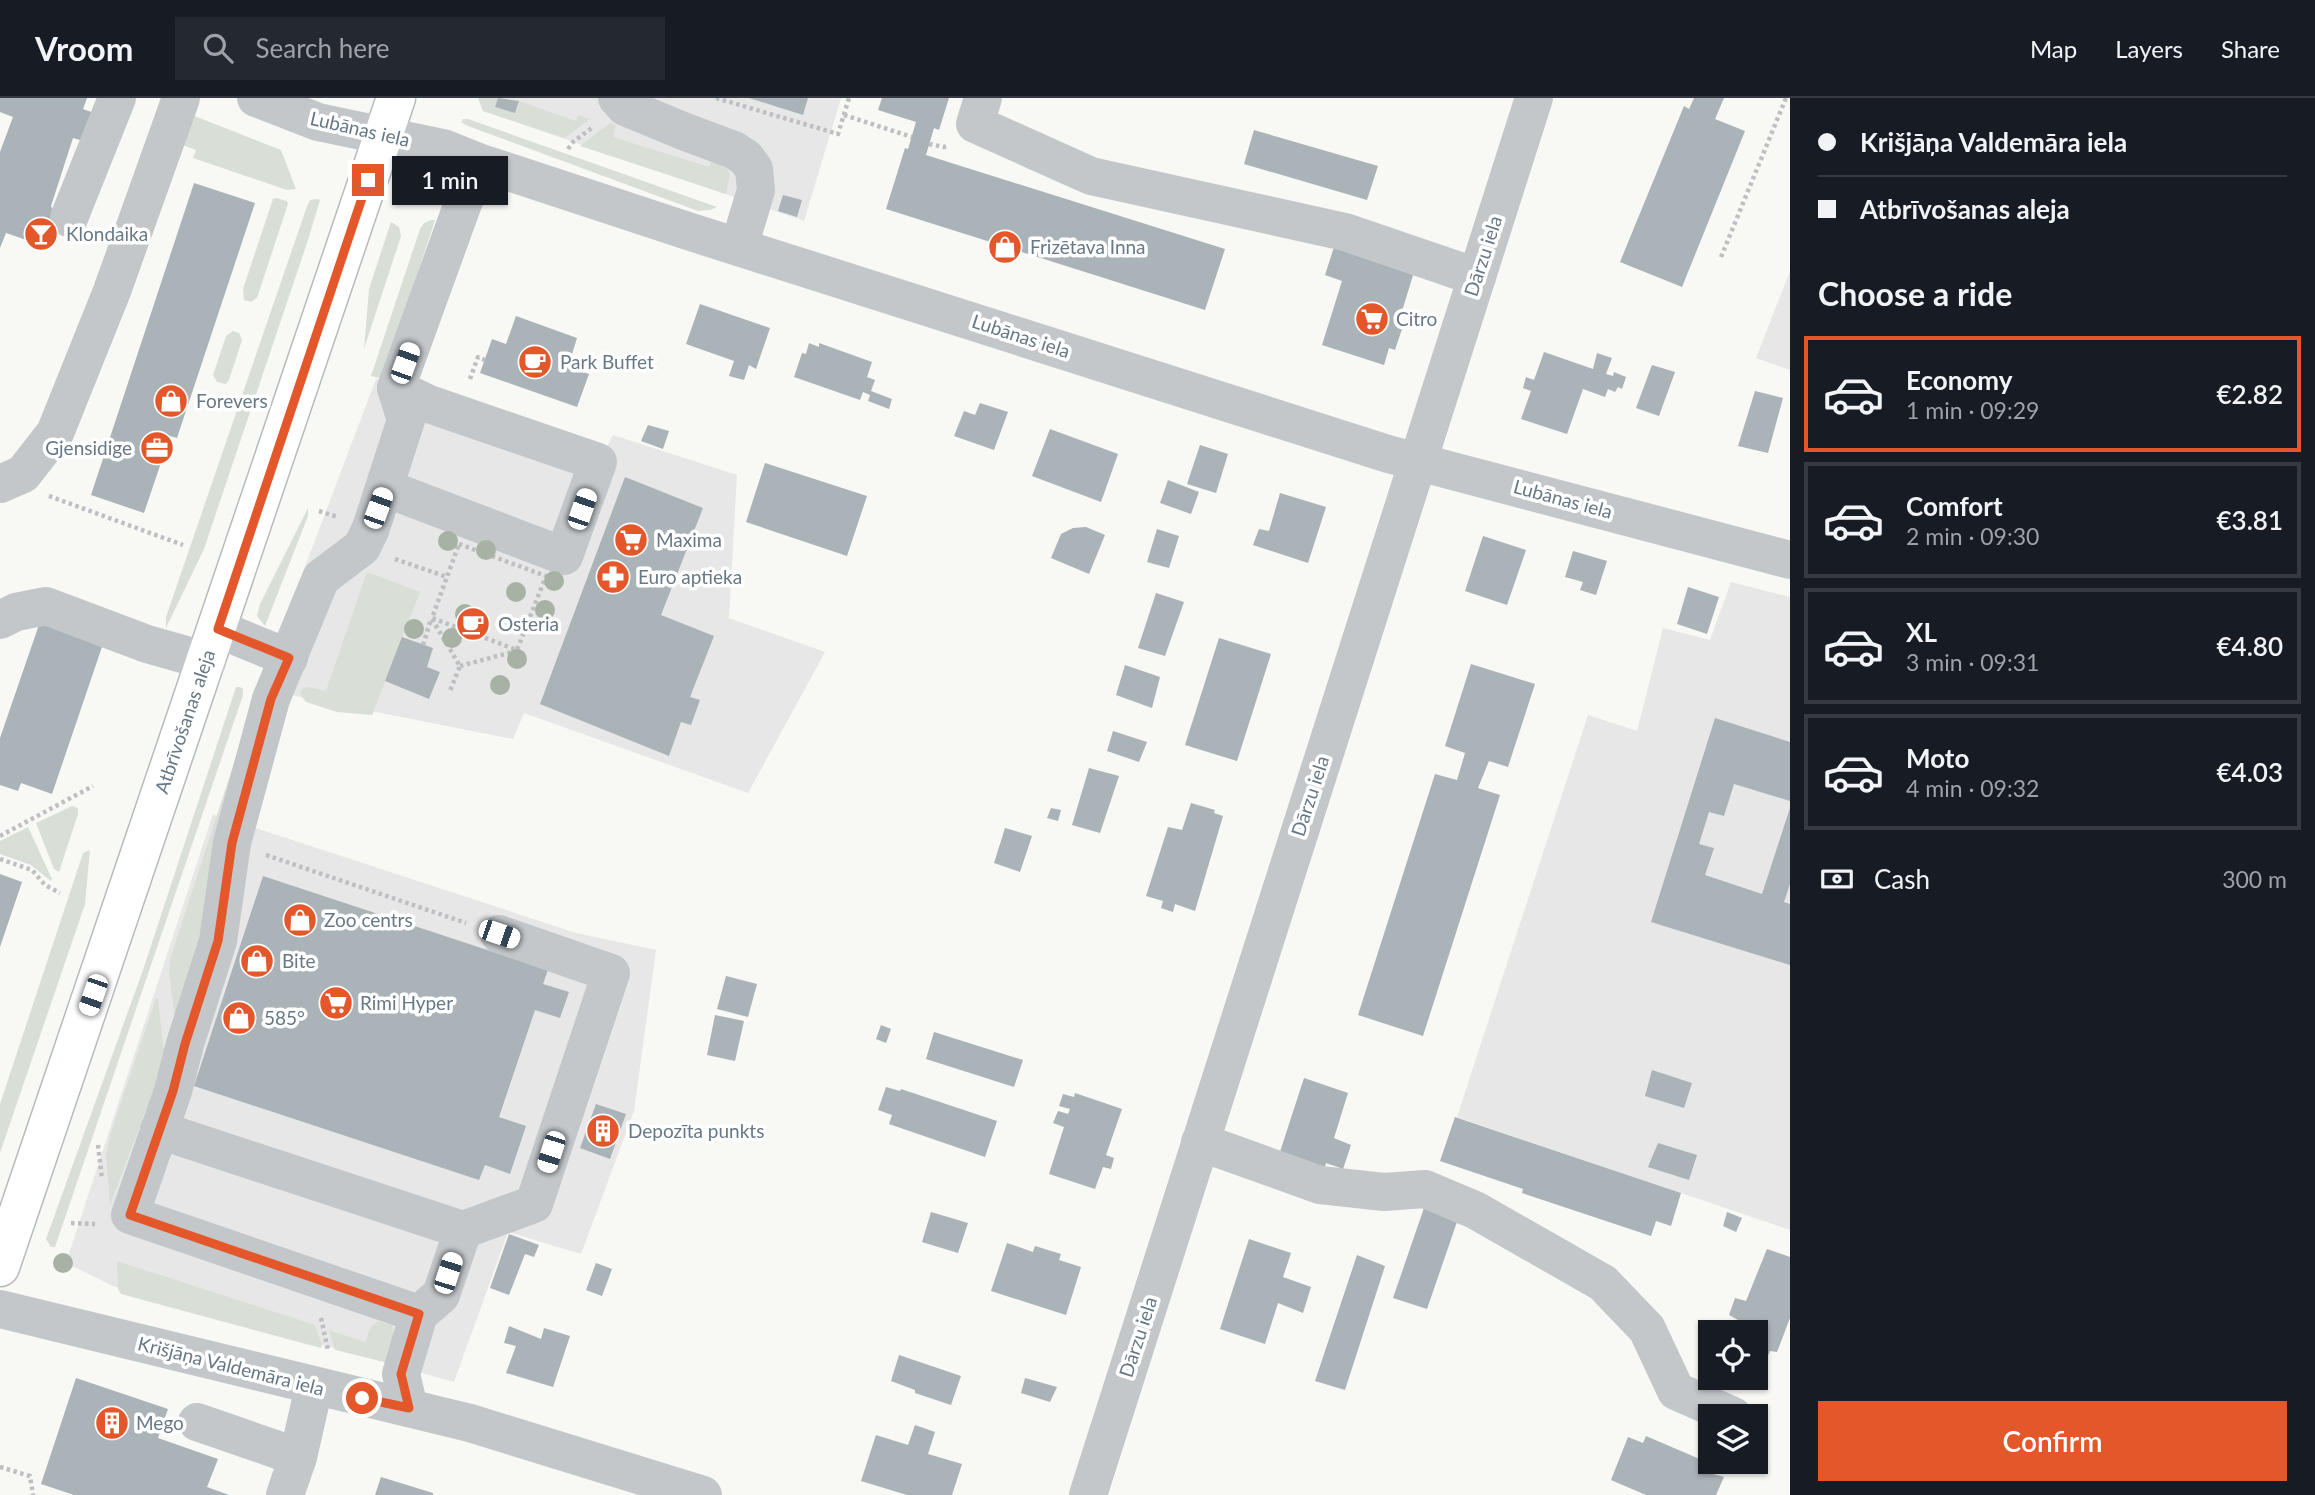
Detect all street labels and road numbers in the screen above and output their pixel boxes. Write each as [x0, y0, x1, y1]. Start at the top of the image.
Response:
street label: Lubānas iela [308, 106, 412, 151]
street label: Dārzu iela [1459, 213, 1506, 299]
street label: Lubānas iela [969, 309, 1073, 362]
street label: Lubānas iela [1511, 474, 1615, 523]
street label: Atbrīvošanas aleja [149, 646, 219, 796]
street label: Dārzu iela [1286, 753, 1333, 839]
street label: Dārzu iela [1114, 1294, 1161, 1380]
street label: Krišjāņa Valdemāra iela [136, 1331, 327, 1400]

